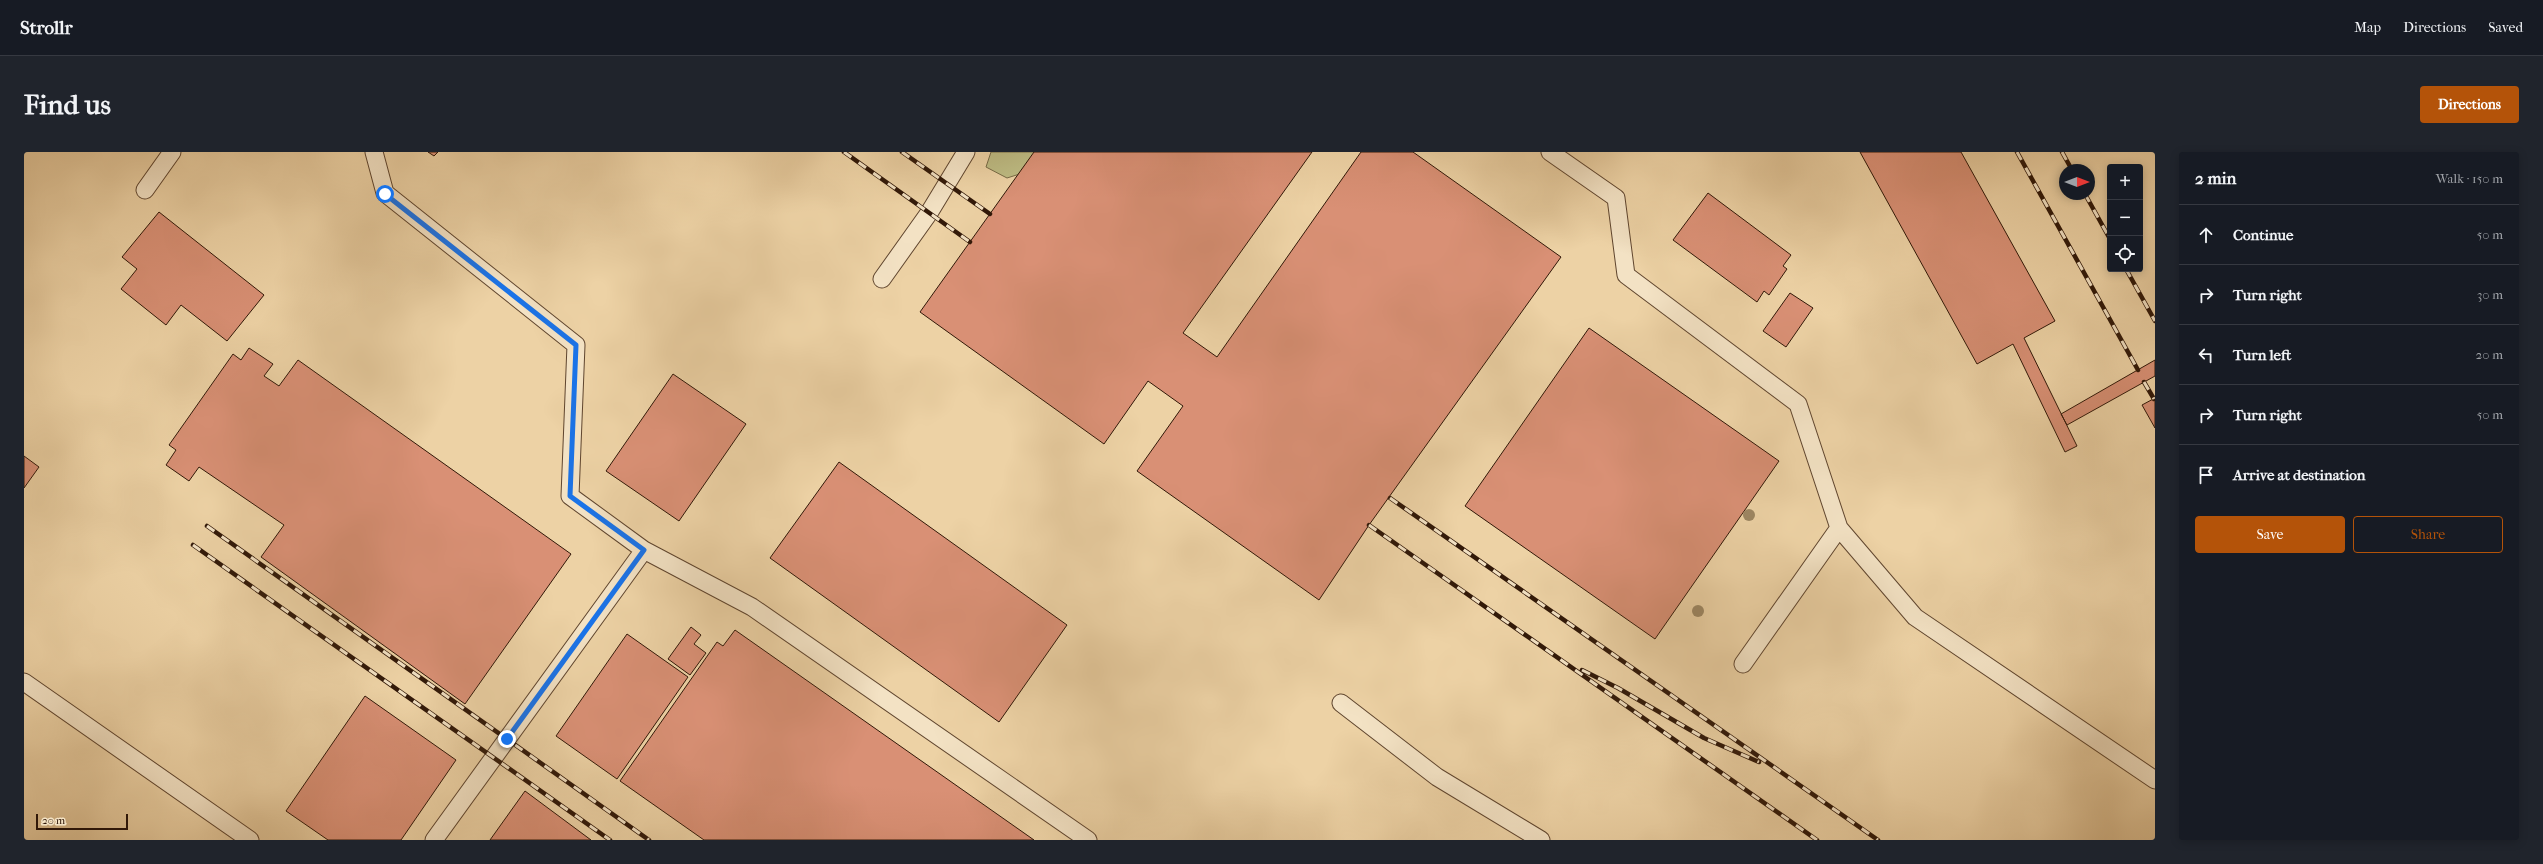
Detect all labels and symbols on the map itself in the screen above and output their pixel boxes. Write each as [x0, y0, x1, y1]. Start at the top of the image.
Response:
north arrow [2059, 164, 2095, 200]
route start [376, 185, 394, 203]
route end [498, 730, 516, 748]
scale bar [36, 812, 128, 831]

